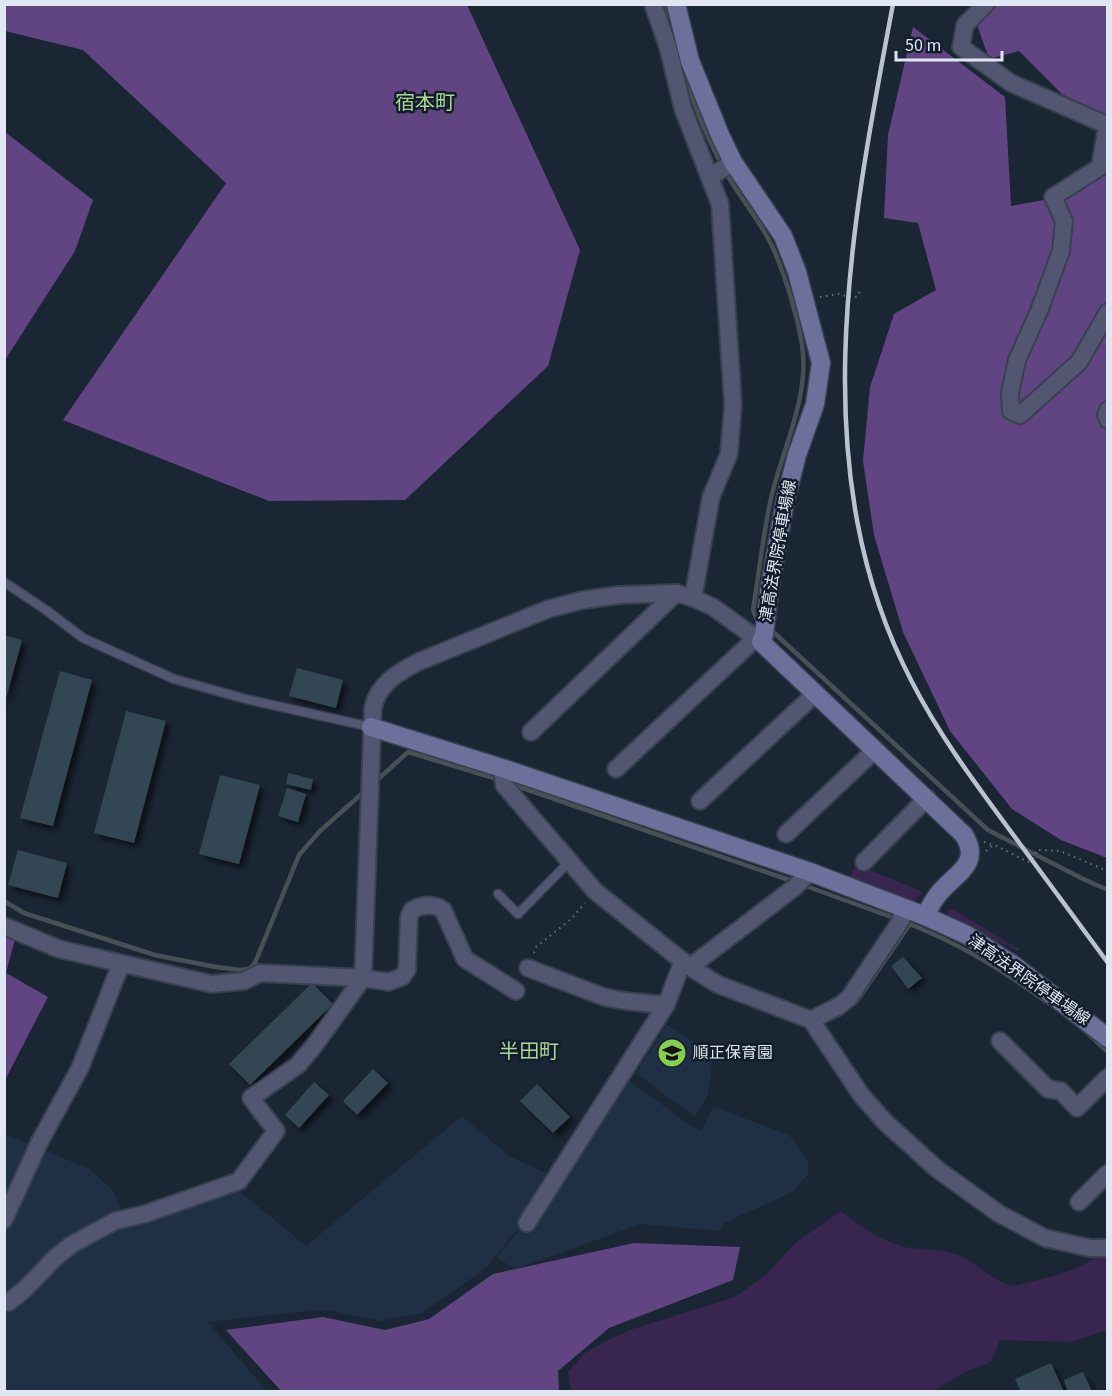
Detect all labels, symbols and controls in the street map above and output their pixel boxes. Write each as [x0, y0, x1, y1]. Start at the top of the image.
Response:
scale bar [896, 24, 1002, 62]
text: 50 m [905, 33, 941, 58]
district label: 宿本町 [395, 89, 455, 117]
street label: 津高法界院停車場線 [755, 478, 801, 624]
street label: 津高法界院停車場線 [964, 930, 1094, 1030]
school or university icon: 順正保育園 [656, 1037, 688, 1069]
district label: 半田町 [499, 1038, 559, 1066]
place label: 順正保育園 [693, 1042, 773, 1064]

